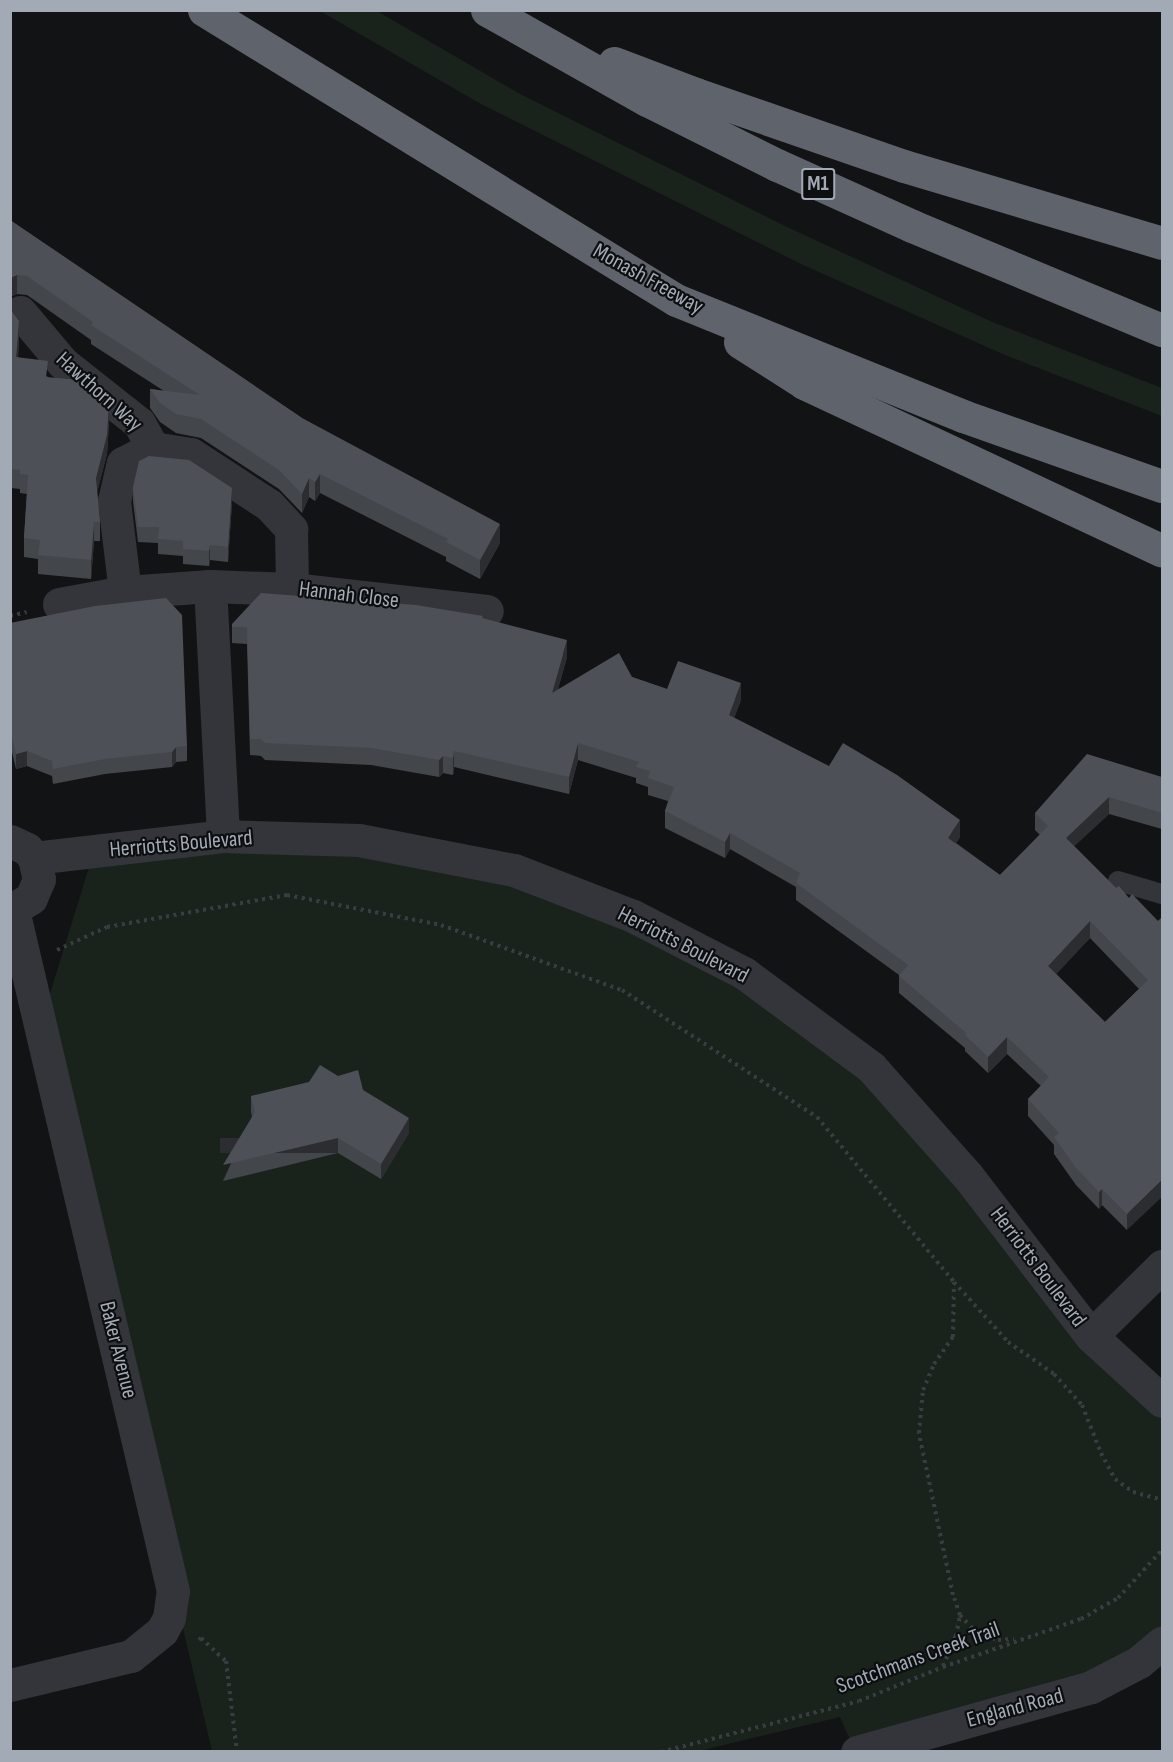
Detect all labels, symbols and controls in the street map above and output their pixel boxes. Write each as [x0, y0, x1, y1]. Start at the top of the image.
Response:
road number: M1 [800, 166, 836, 202]
street label: Monash Freeway [588, 238, 708, 320]
street label: Hawthorn Way [50, 346, 148, 438]
street label: Hannah Close [298, 576, 400, 614]
street label: Herriotts Boulevard [109, 825, 253, 863]
street label: Herriotts Boulevard [613, 901, 753, 989]
street label: Herriotts Boulevard [984, 1202, 1092, 1332]
street label: Baker Avenue [93, 1299, 143, 1401]
street label: Scotchmans Creek Trail [833, 1616, 1003, 1700]
street label: England Road [964, 1682, 1066, 1734]

